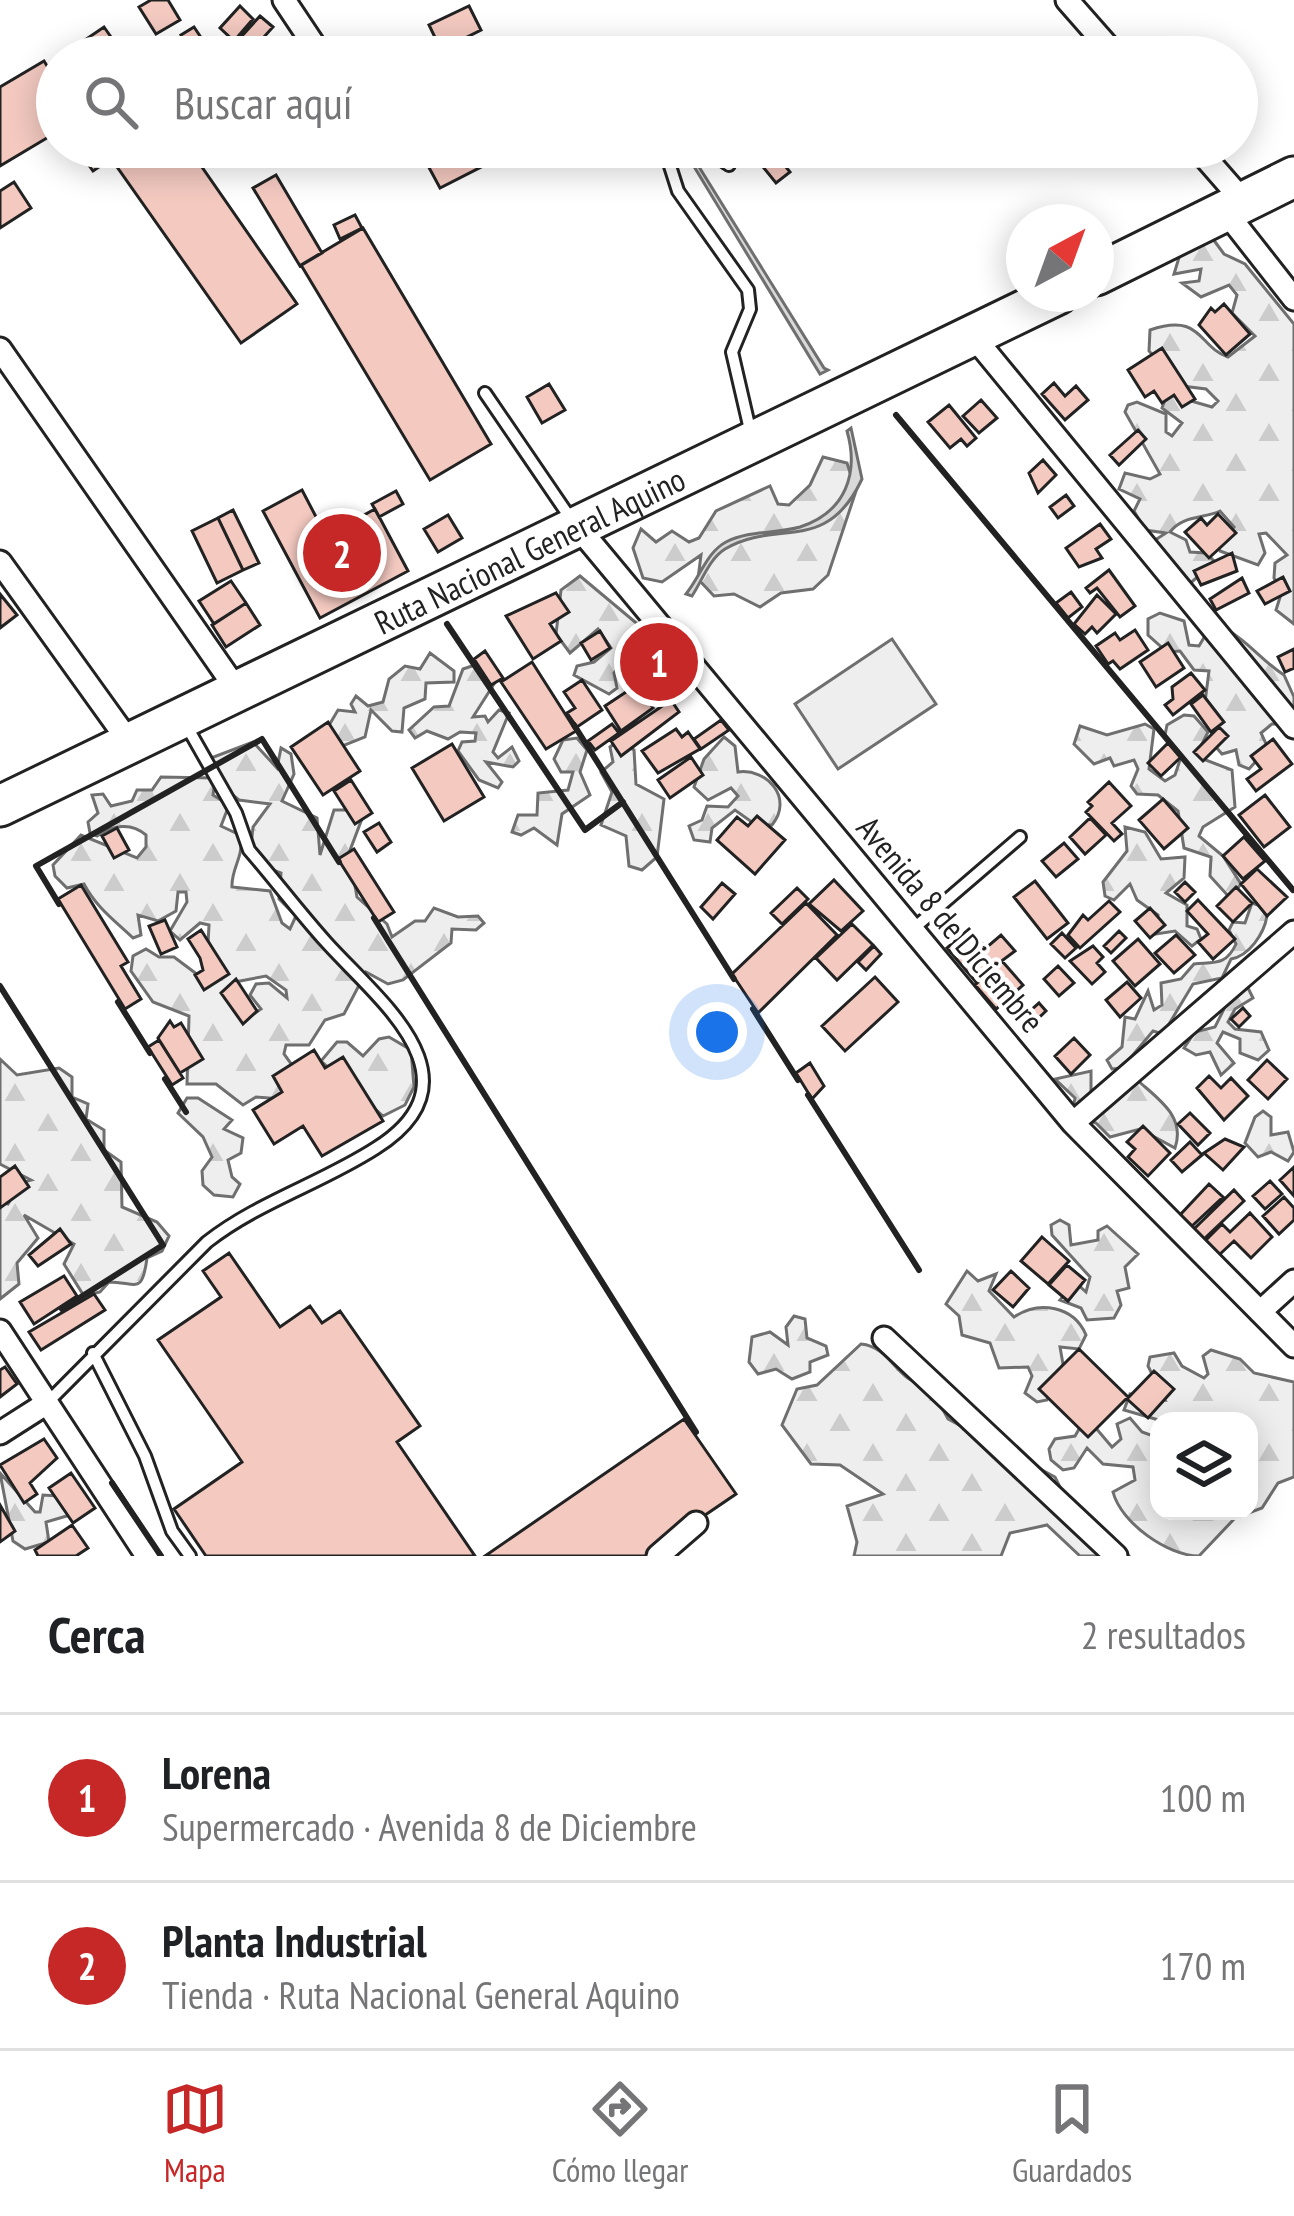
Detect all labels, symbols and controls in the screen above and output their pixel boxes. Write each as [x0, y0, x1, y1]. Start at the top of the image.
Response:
search box [36, 36, 1258, 168]
icon: search [78, 69, 144, 135]
text: Buscar aquí [174, 73, 353, 131]
north arrow [1006, 204, 1114, 312]
street label: Ruta Nacional General Aquino [367, 456, 692, 643]
pin: 2 [303, 508, 381, 598]
pin: 1 [620, 617, 698, 707]
street label: Avenida 8 de Diciembre [848, 807, 1054, 1041]
your location [687, 1002, 747, 1062]
map controls [1150, 1412, 1258, 1520]
button: layers [1150, 1412, 1258, 1520]
text: Cerca [48, 1601, 146, 1667]
text: 2 resultados [1081, 1609, 1246, 1660]
text: Lorena [162, 1743, 271, 1801]
text: 1 [78, 1772, 96, 1823]
text: 100 m [1160, 1772, 1246, 1823]
text: Supermercado · Avenida 8 de Diciembre [162, 1801, 697, 1852]
text: Planta Industrial [162, 1911, 427, 1969]
text: 2 [78, 1940, 96, 1991]
text: 170 m [1160, 1940, 1246, 1991]
text: Tienda · Ruta Nacional General Aquino [162, 1969, 680, 2020]
tab: Mapa [162, 2076, 228, 2191]
tab: Cómo llegar [552, 2076, 688, 2191]
tab: Guardados [1012, 2076, 1132, 2191]

